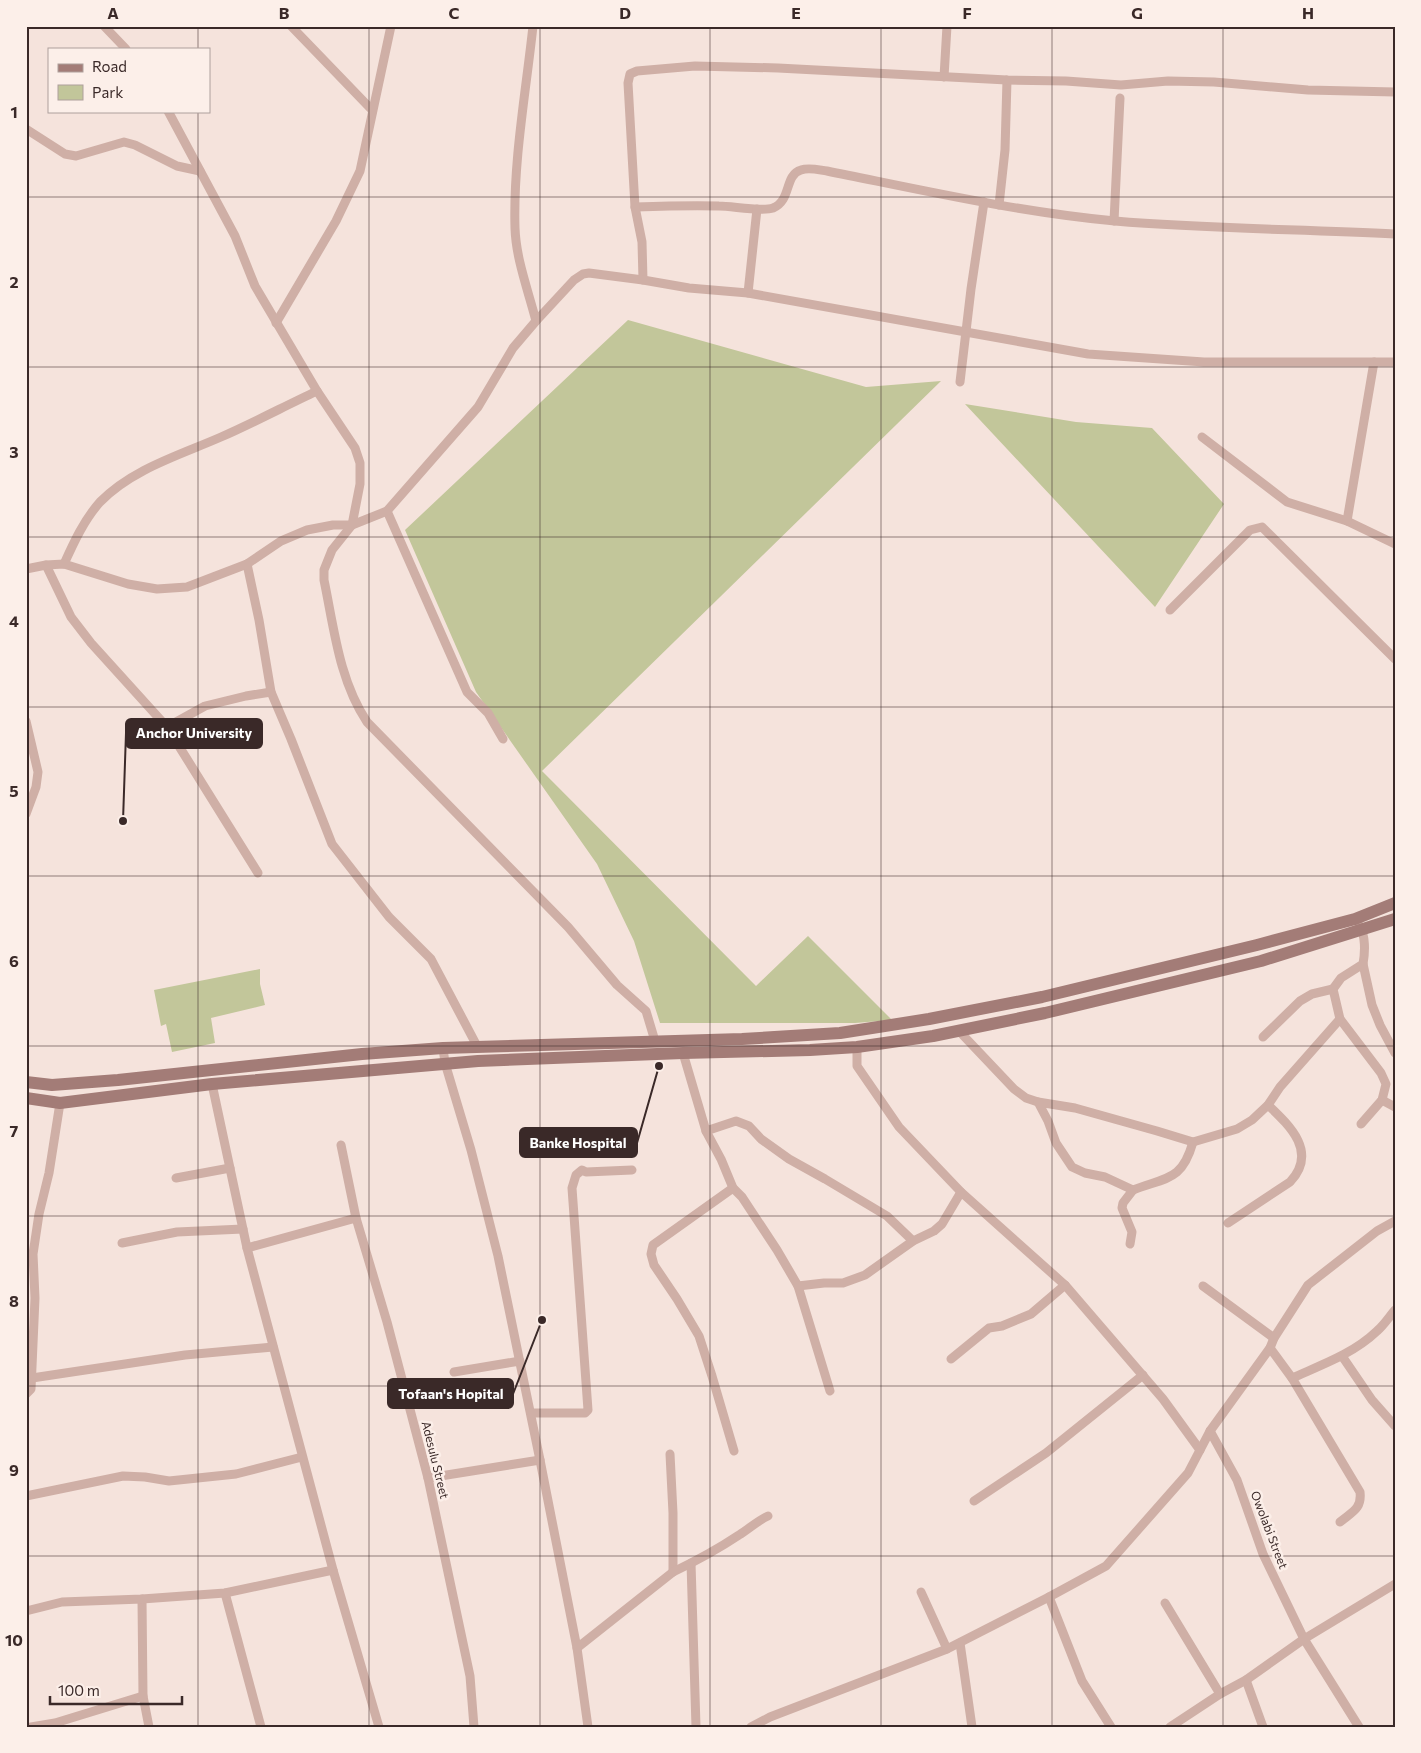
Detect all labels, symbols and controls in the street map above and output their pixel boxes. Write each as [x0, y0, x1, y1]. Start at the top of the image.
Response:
text: A [107, 3, 119, 22]
text: B [279, 3, 290, 22]
text: C [449, 3, 460, 22]
text: D [619, 3, 631, 22]
text: E [791, 3, 801, 22]
text: F [962, 3, 972, 22]
text: G [1131, 3, 1143, 22]
text: H [1302, 3, 1314, 22]
legend [48, 48, 210, 112]
text: Road [92, 57, 127, 75]
text: Park [92, 83, 123, 101]
text: 1 [10, 102, 18, 121]
text: 2 [9, 272, 19, 291]
text: 3 [9, 442, 19, 461]
text: 4 [9, 611, 19, 630]
callout: Anchor University [126, 719, 262, 748]
text: Anchor University [136, 724, 252, 741]
text: 5 [9, 781, 19, 800]
text: 6 [9, 951, 19, 970]
text: 7 [10, 1121, 19, 1140]
callout: Banke Hospital [520, 1128, 637, 1157]
text: Banke Hospital [529, 1134, 627, 1151]
text: 8 [9, 1291, 19, 1310]
callout: Tofaan's Hopital [388, 1379, 513, 1408]
text: Tofaan's Hopital [398, 1385, 504, 1402]
street label: Adesulu Street [420, 1420, 452, 1500]
text: 9 [9, 1460, 19, 1479]
street label: Owolabi Street [1249, 1489, 1291, 1571]
text: 10 [5, 1630, 23, 1649]
scale bar [50, 1673, 182, 1705]
text: 100 m [58, 1681, 100, 1699]

